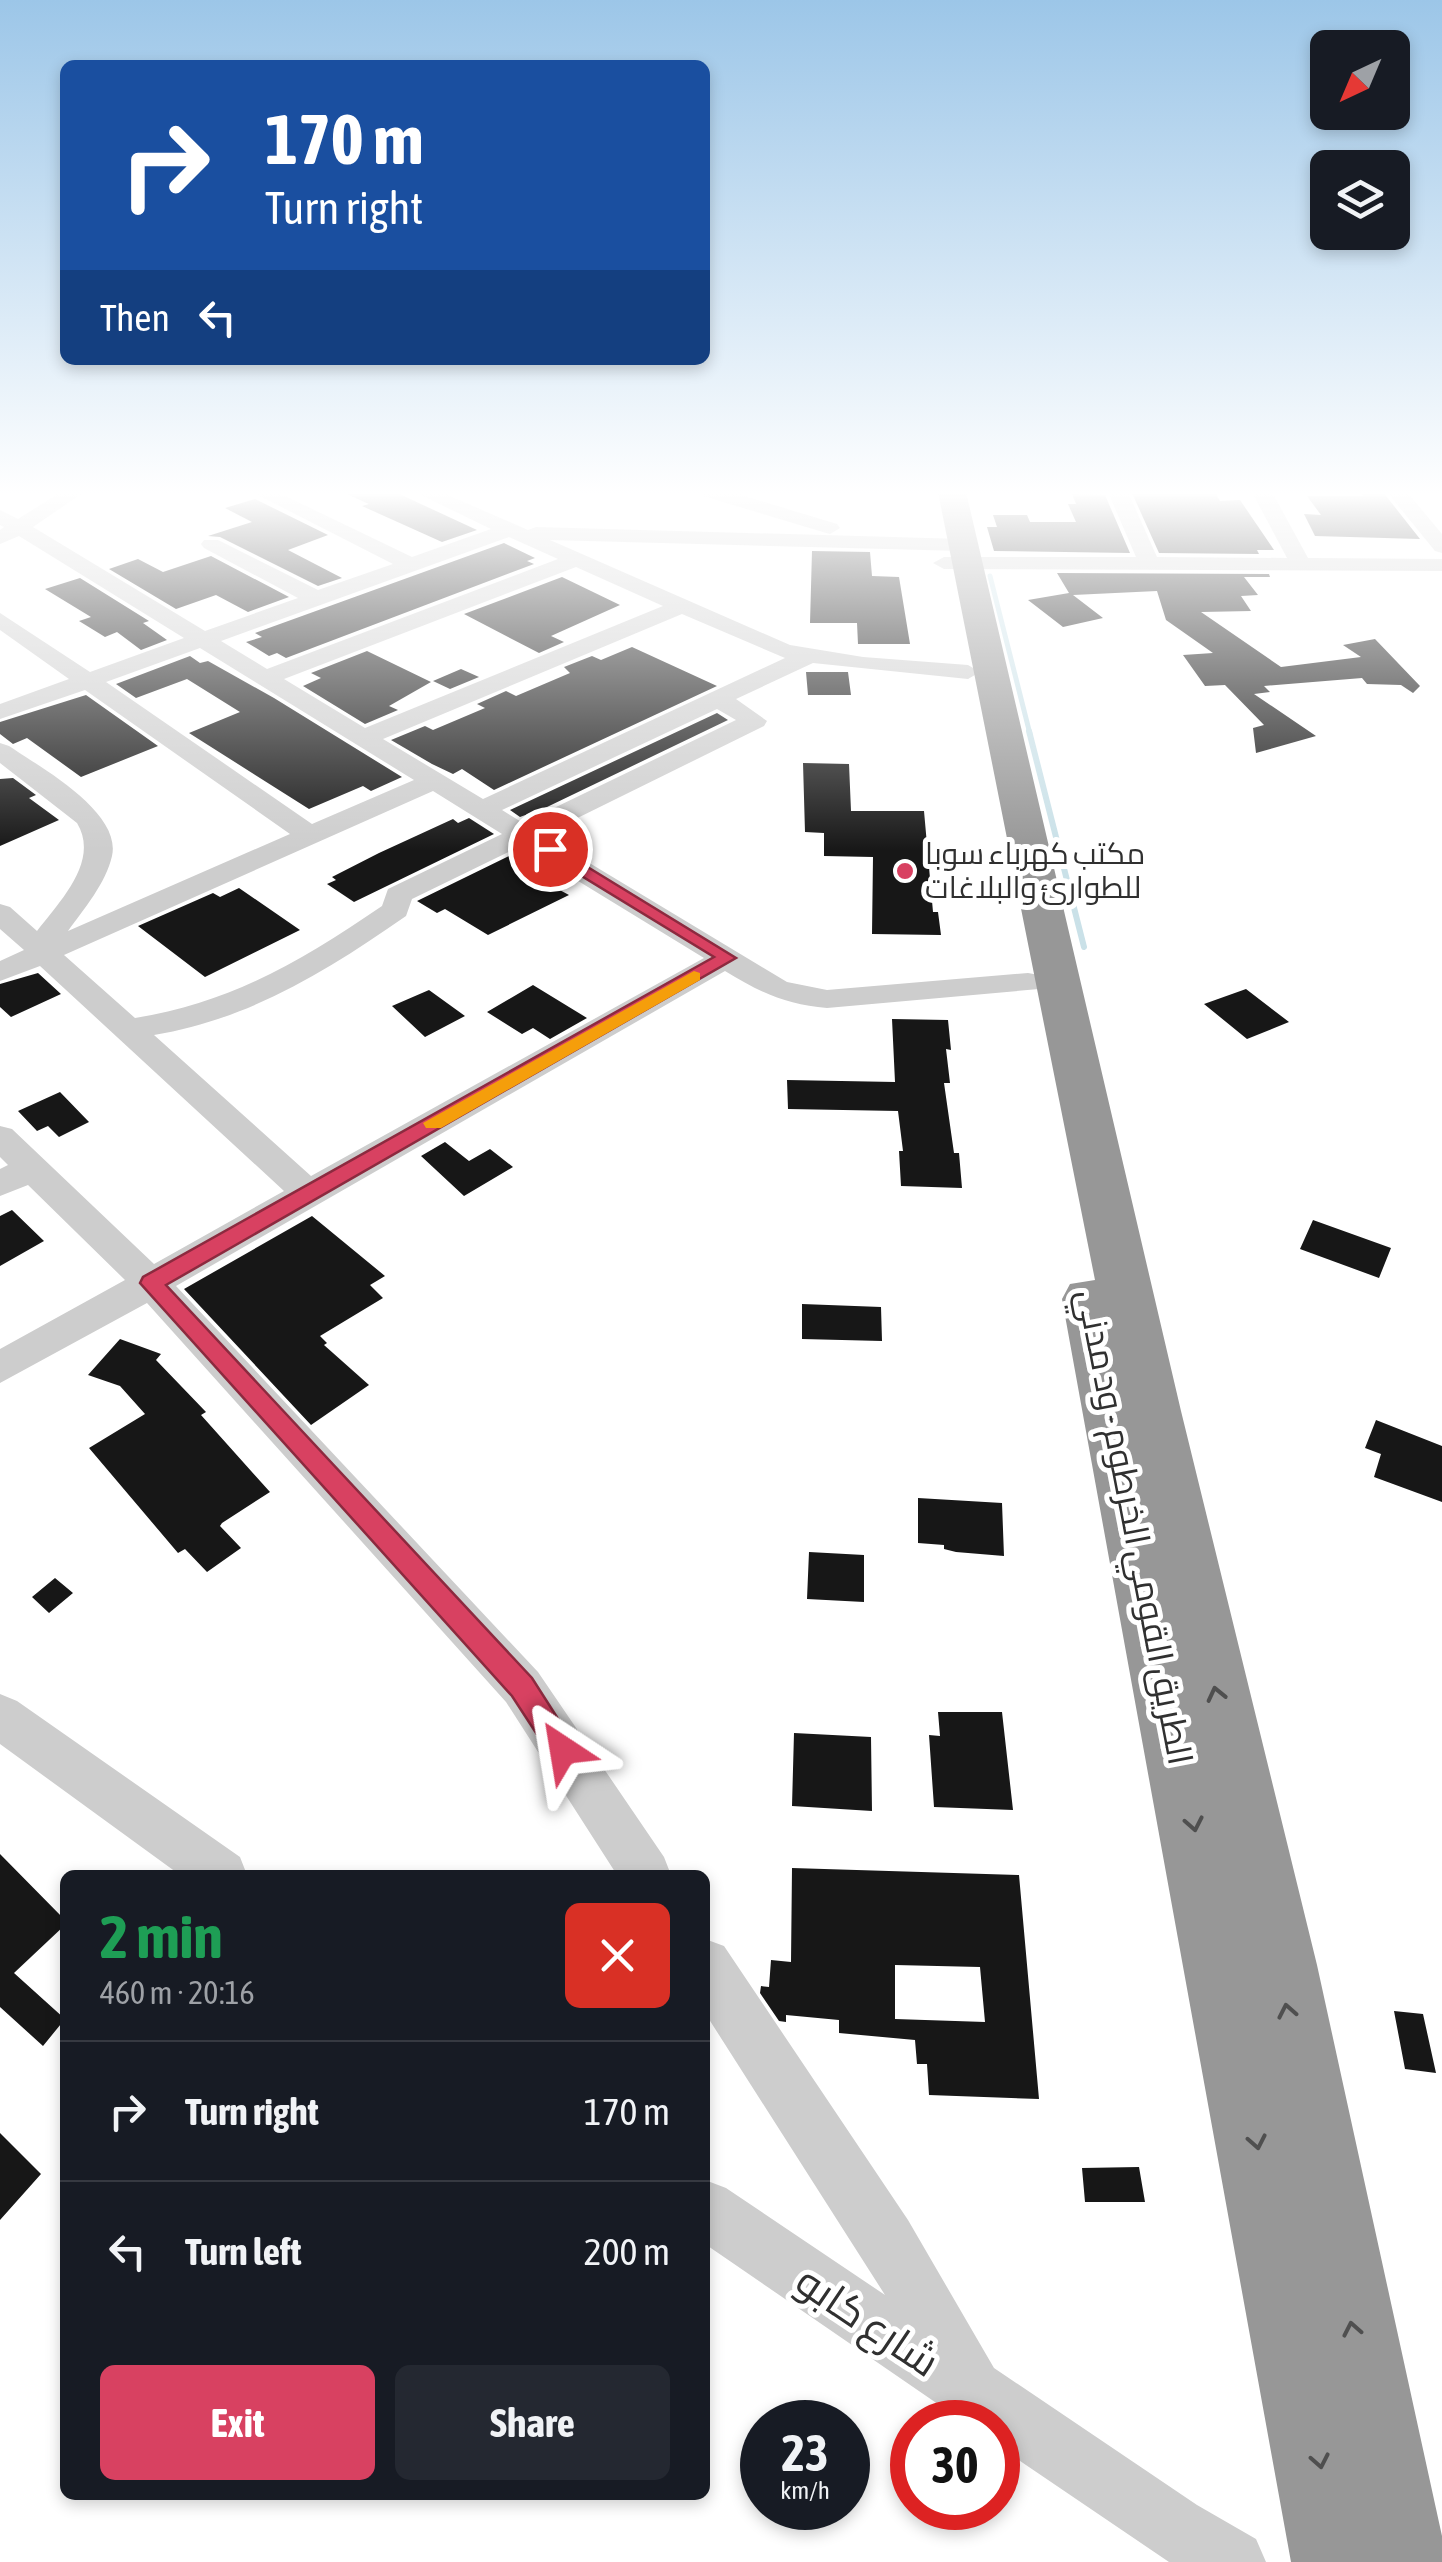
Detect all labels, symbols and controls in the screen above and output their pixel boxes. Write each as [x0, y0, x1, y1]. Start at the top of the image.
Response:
north arrow [1310, 30, 1410, 130]
map controls [1310, 30, 1410, 250]
text: 170 m [265, 99, 424, 179]
icon: right [100, 100, 230, 230]
button: layers [1310, 150, 1410, 250]
text: Turn right [265, 182, 423, 234]
icon: left [190, 290, 245, 345]
text: Then [100, 296, 170, 339]
pin [508, 807, 593, 892]
icon: arrive [523, 822, 578, 877]
place label: مكتب كهرباء سوبا للطوارئ والبلاغات [925, 836, 1145, 905]
marker: مكتب كهرباء سوبا للطوارئ والبلاغات [894, 860, 916, 882]
street label: الطريق القومي الخرطوم - ود مدني [1062, 1286, 1202, 1769]
one-way arrow [1207, 1686, 1228, 1703]
position arrow [511, 1698, 615, 1802]
one-way arrow [1182, 1815, 1203, 1832]
text: 2 min [100, 1902, 223, 1971]
button: close [565, 1903, 670, 2008]
text: 460 m · 20:16 [100, 1974, 255, 2011]
one-way arrow [1278, 2003, 1299, 2020]
icon: right [100, 2084, 155, 2139]
text: Turn right [185, 2090, 319, 2133]
text: 170 m [584, 2090, 670, 2133]
one-way arrow [1246, 2134, 1267, 2151]
icon: left [100, 2224, 155, 2279]
text: Turn left [185, 2230, 301, 2273]
text: 200 m [584, 2230, 670, 2273]
street label: شارع كابو [786, 2256, 948, 2389]
one-way arrow [1342, 2321, 1363, 2338]
button: Exit [100, 2365, 375, 2480]
button: Share [395, 2365, 670, 2480]
speed limit sign: 30 [890, 2400, 1020, 2530]
text: 23 [781, 2424, 828, 2482]
one-way arrow [1309, 2452, 1330, 2469]
text: km/h [780, 2476, 830, 2504]

